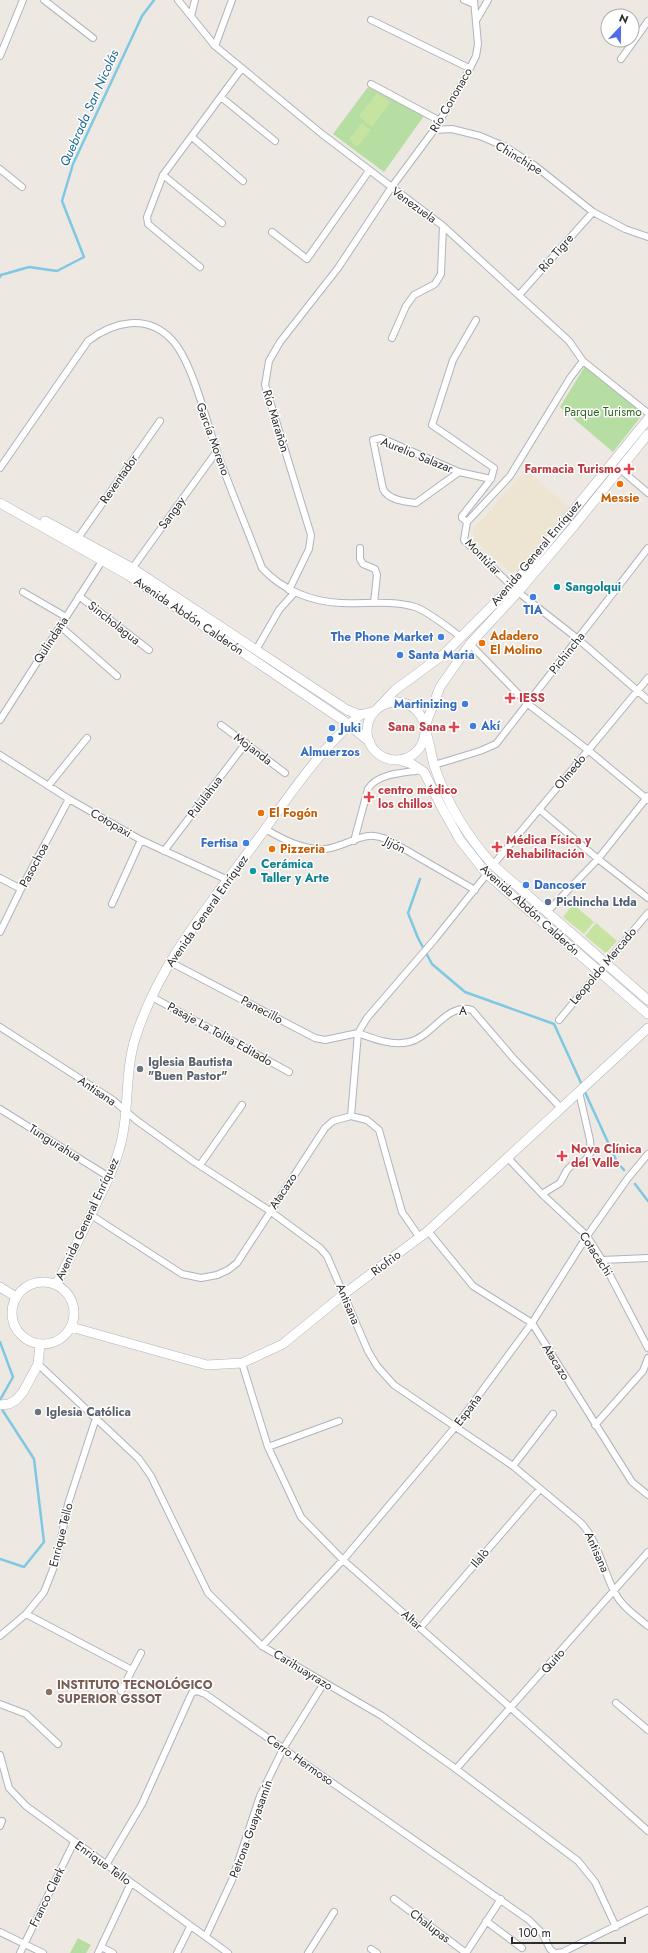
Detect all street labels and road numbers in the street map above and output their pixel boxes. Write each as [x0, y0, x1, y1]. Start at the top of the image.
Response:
street label: Río Cononaco [425, 64, 477, 136]
street label: Chinchipe [492, 137, 546, 179]
street label: Venezuela [388, 182, 440, 228]
street label: Río Tigre [534, 230, 578, 276]
street label: Río Marañòn [258, 388, 294, 454]
street label: García Moreno [191, 400, 235, 478]
street label: Aurelio Salazar [378, 432, 457, 478]
street label: Reventador [95, 450, 143, 507]
street label: Sangay [154, 492, 190, 533]
street label: Avenida General Enríquez [486, 496, 586, 610]
street label: Montùfar [461, 535, 506, 580]
street label: Avenida Abdón Calderón [131, 573, 247, 659]
street label: Sincholagua [84, 597, 144, 649]
street label: Qulindaña [29, 613, 73, 667]
street label: Pichincha [545, 628, 589, 678]
street label: Mojanda [230, 729, 276, 770]
street label: Olmedo [550, 750, 590, 794]
street label: Pululahua [183, 772, 227, 822]
street label: Cotopaxi [87, 804, 135, 842]
street label: Jijón [379, 831, 409, 858]
street label: Pasochoa [15, 840, 53, 890]
street label: Avenida General Enríquez [161, 851, 253, 971]
street label: Avenida Abdón Calderón [476, 860, 584, 960]
street label: Leopoldo Mercado [565, 923, 641, 1009]
street label: Panecillo [238, 991, 287, 1029]
street label: Pasaje La Tolita Editado [164, 998, 276, 1071]
street label: A [459, 1002, 467, 1020]
street label: Antisana [74, 1072, 120, 1111]
street label: Tungurahua [25, 1120, 85, 1166]
street label: Avenida General Enríquez [51, 1154, 124, 1283]
street label: Atacazo [265, 1169, 302, 1213]
street label: Cotacachi [575, 1228, 617, 1280]
street label: Riofrìo [367, 1245, 405, 1280]
street label: Antisana [331, 1281, 365, 1327]
street label: Atacazo [538, 1340, 574, 1384]
street label: España [450, 1390, 486, 1430]
street label: Enrique Tello [44, 1501, 78, 1569]
street label: Antisana [580, 1529, 614, 1575]
street label: Ilalò [466, 1544, 494, 1572]
street label: Altar [397, 1606, 427, 1635]
street label: Quito [537, 1644, 569, 1678]
street label: Carihuayrazo [270, 1645, 337, 1695]
street label: Cerro Hermoso [263, 1730, 338, 1790]
street label: Petrona Guayasamín [225, 1777, 277, 1881]
street label: Enrique Tello [71, 1836, 135, 1890]
street label: Franco Clerk [25, 1863, 70, 1930]
street label: Chalupas [406, 1905, 454, 1947]

